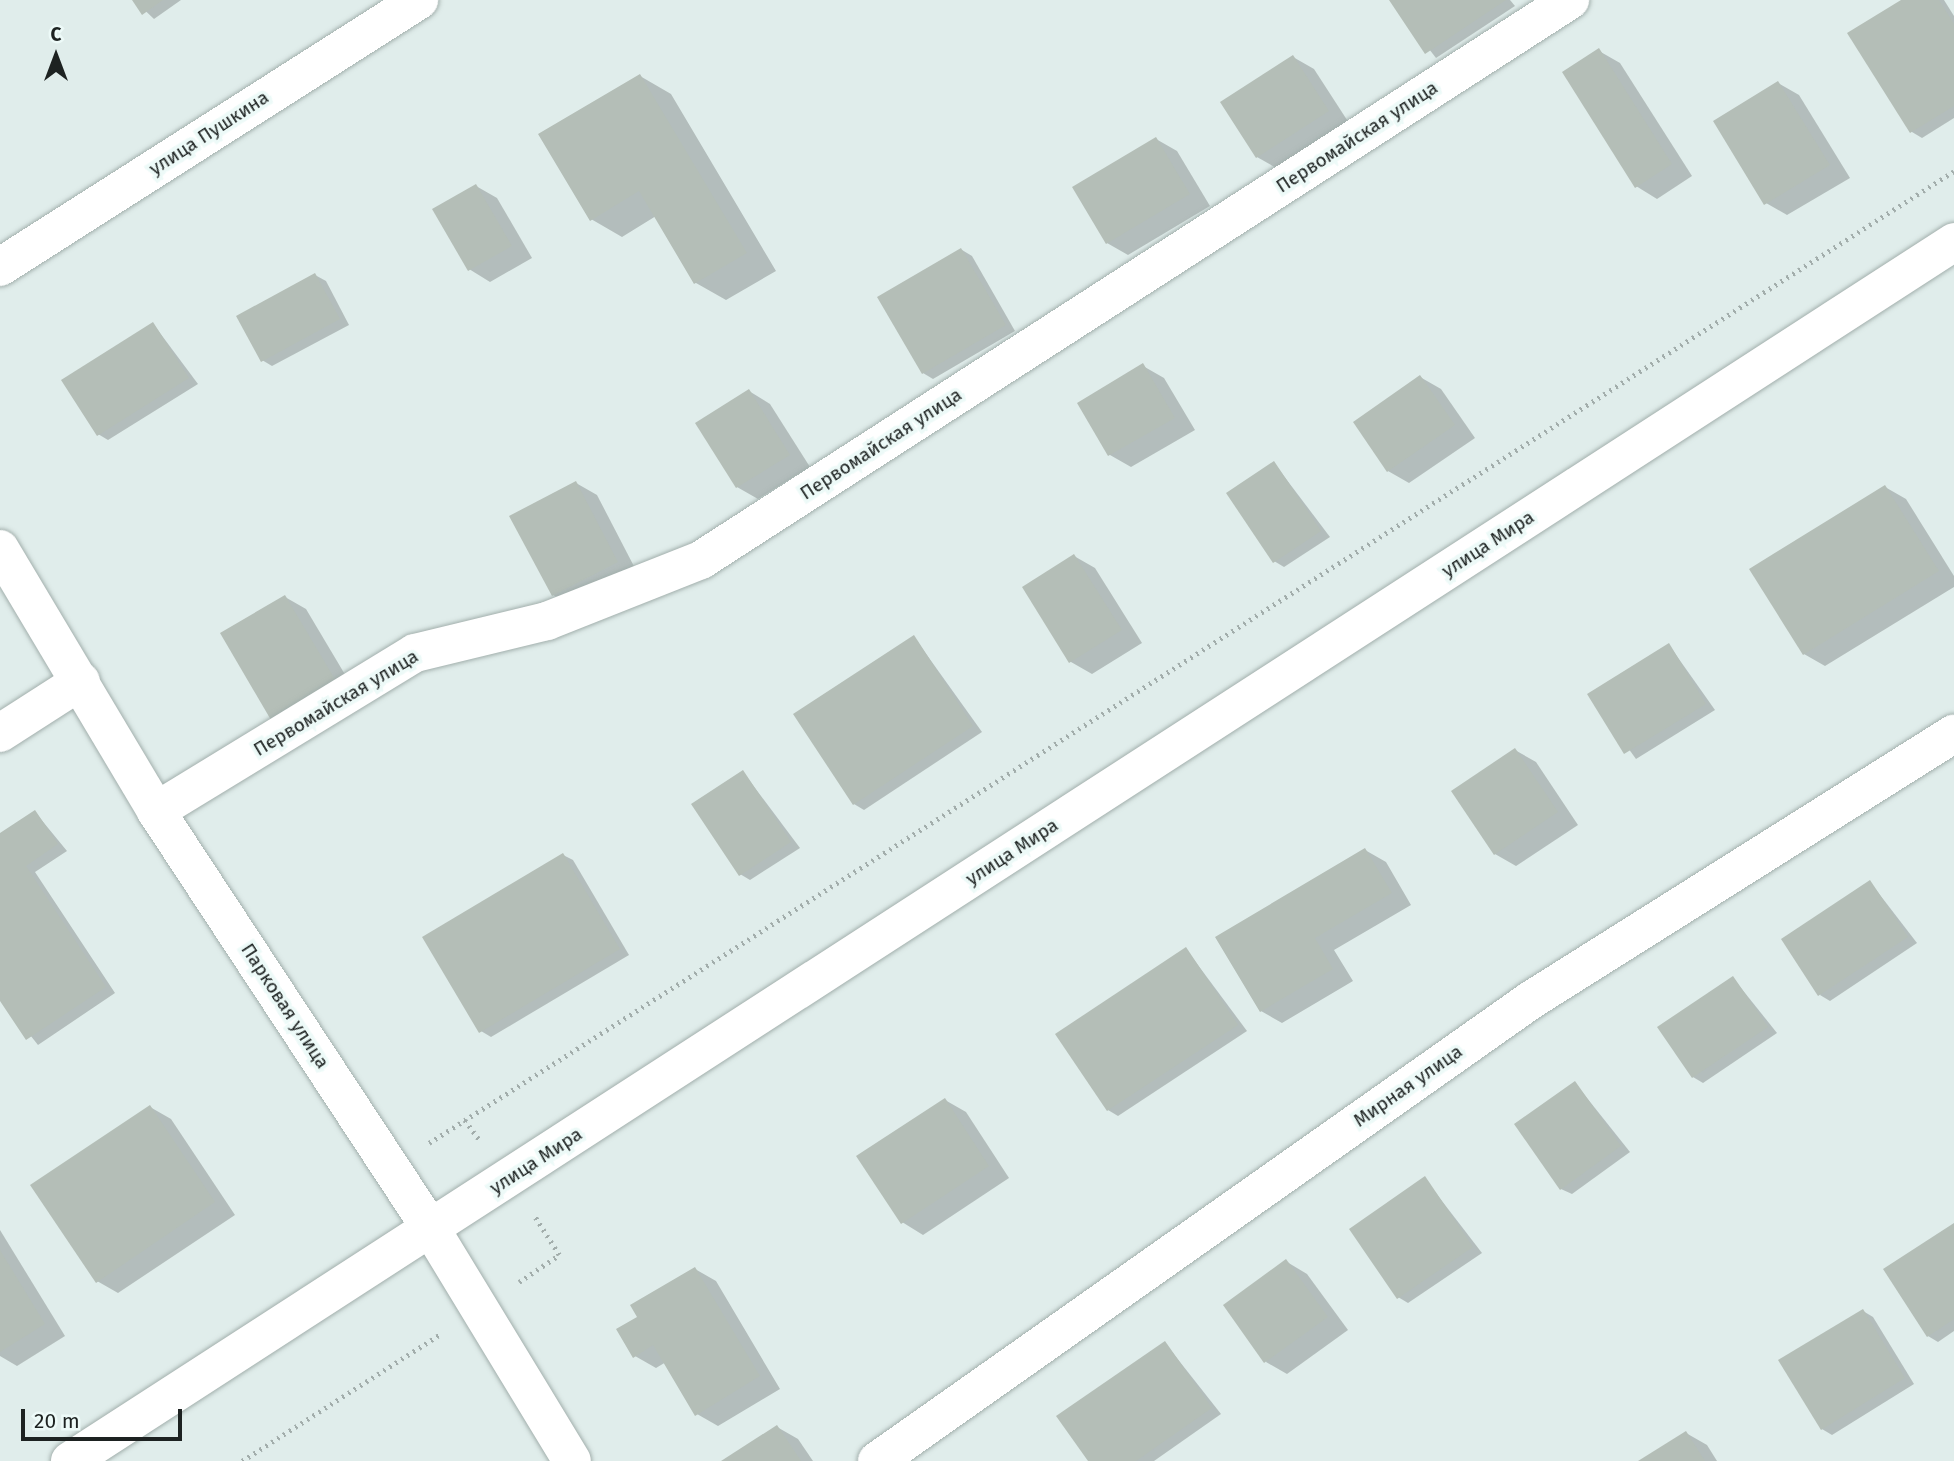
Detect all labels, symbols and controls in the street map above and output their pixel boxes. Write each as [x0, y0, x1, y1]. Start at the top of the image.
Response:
north arrow [21, 21, 91, 91]
text: С [51, 23, 61, 46]
street label: Первомайская улица [1272, 76, 1442, 198]
street label: улица Пушкина [145, 86, 273, 180]
street label: Первомайская улица [796, 383, 966, 505]
street label: улица Мира [1438, 506, 1538, 582]
street label: Первомайская улица [250, 645, 422, 761]
street label: улица Мира [962, 814, 1062, 890]
street label: Парковая улица [236, 939, 334, 1073]
street label: Мирная улица [1349, 1040, 1467, 1132]
street label: улица Мира [486, 1123, 586, 1199]
scale bar [24, 1394, 186, 1438]
text: 20 m [34, 1408, 80, 1434]

